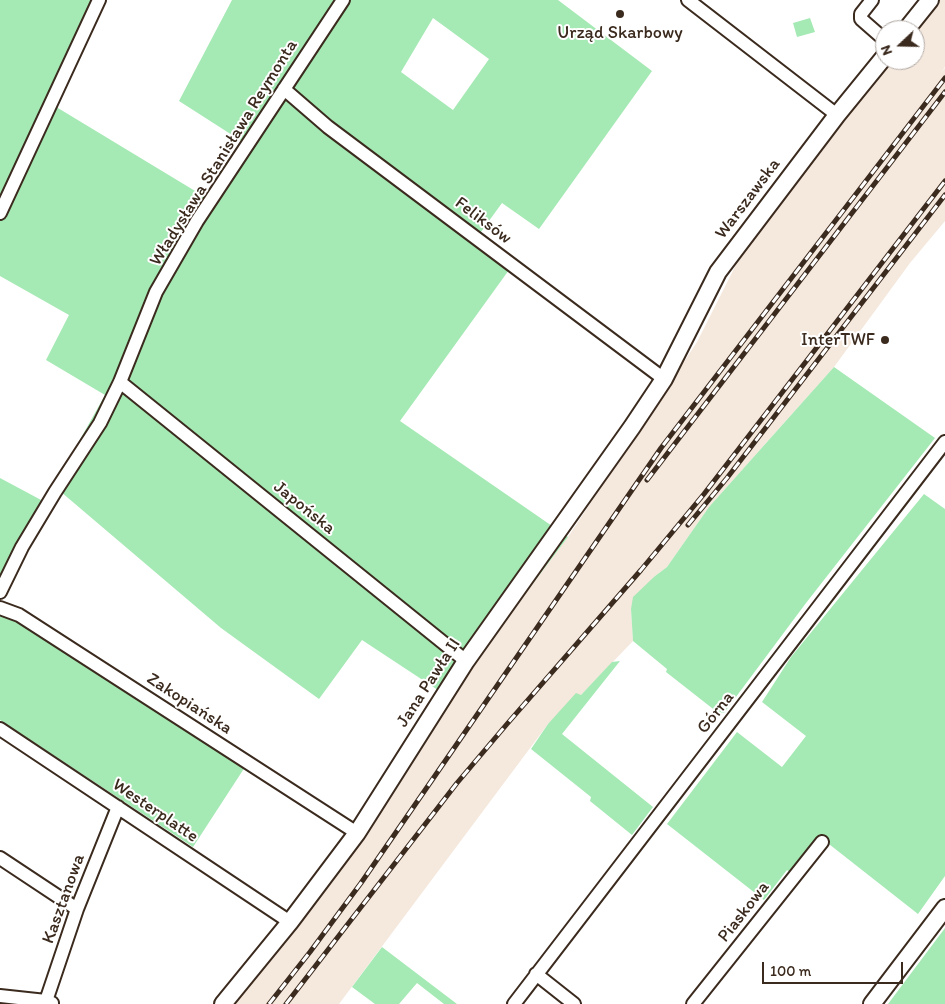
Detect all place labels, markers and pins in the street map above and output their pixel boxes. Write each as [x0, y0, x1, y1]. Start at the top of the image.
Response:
marker: Urząd Skarbowy [614, 8, 626, 20]
place label: Urząd Skarbowy [557, 22, 683, 44]
place label: InterTWF [801, 329, 875, 351]
marker: InterTWF [879, 334, 891, 346]

